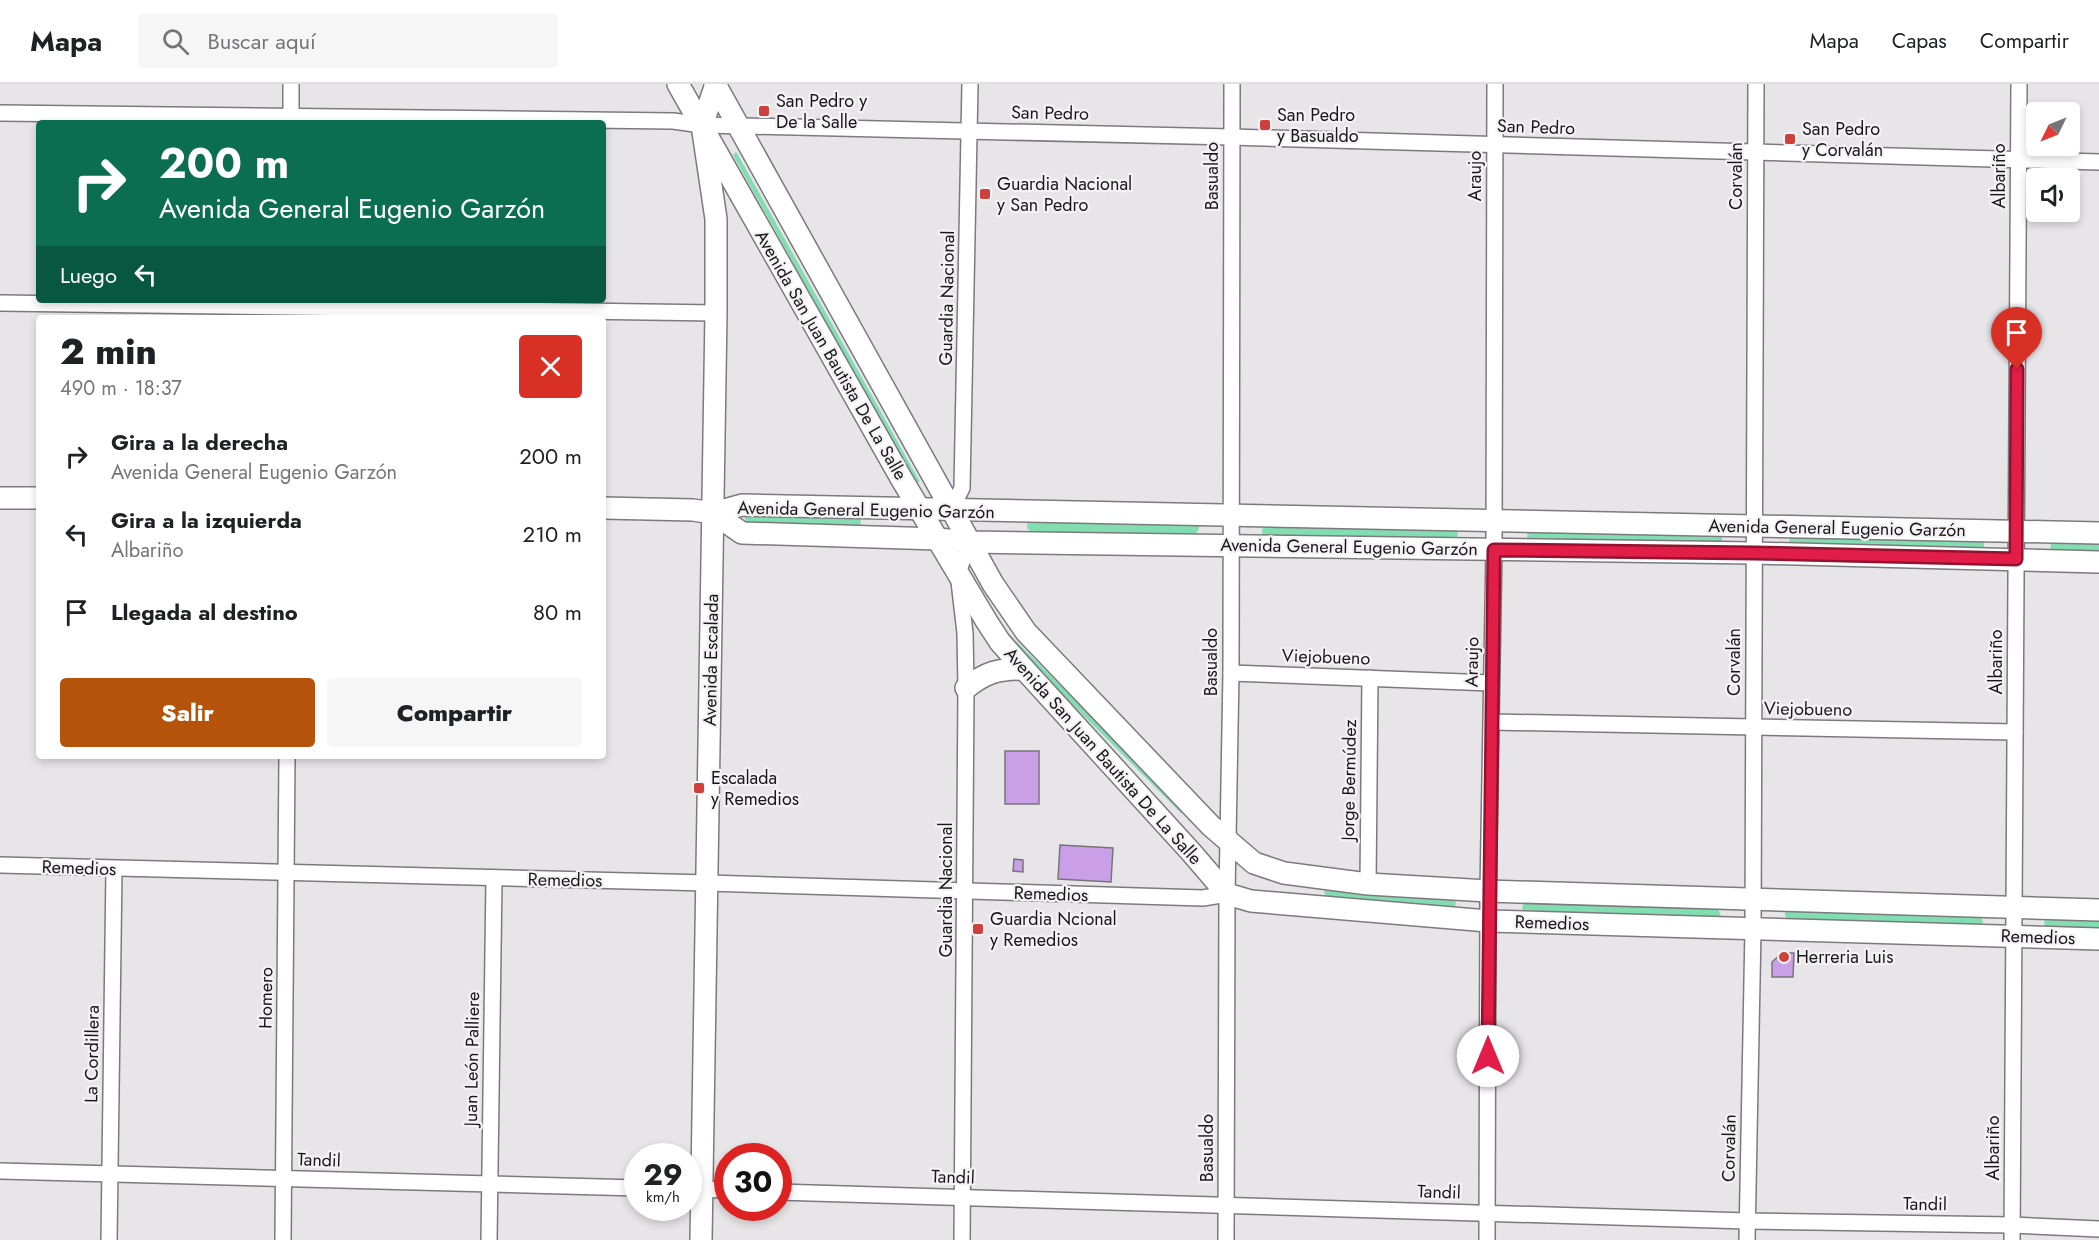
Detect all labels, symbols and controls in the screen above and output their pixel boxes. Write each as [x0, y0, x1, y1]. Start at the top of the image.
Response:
search box [138, 14, 558, 68]
text: Mapa [30, 21, 102, 62]
icon: search [159, 25, 192, 58]
text: Buscar aquí [207, 25, 316, 57]
text: Mapa [1810, 26, 1859, 56]
text: Capas [1892, 26, 1947, 56]
text: Compartir [1980, 26, 2069, 56]
place label: San Pedro y De la Salle [776, 88, 867, 135]
street label: San Pedro [1011, 99, 1089, 127]
place label: San Pedro y Basualdo [1277, 102, 1359, 149]
north arrow [2026, 102, 2080, 156]
map controls [2026, 102, 2080, 222]
marker: San Pedro y De la Salle [757, 104, 771, 118]
street label: San Pedro [1497, 113, 1576, 141]
place label: San Pedro y Corvalán [1802, 116, 1883, 163]
marker: San Pedro y Basualdo [1258, 118, 1272, 132]
marker: San Pedro y Corvalán [1783, 132, 1797, 146]
text: 200 m [159, 133, 289, 194]
street label: Basualdo [1199, 142, 1225, 210]
street label: Corvalán [1723, 142, 1749, 210]
street label: Albariño [1986, 143, 2012, 209]
icon: right [60, 144, 138, 222]
street label: Araujo [1462, 151, 1488, 201]
button: sound [2026, 168, 2080, 222]
place label: Guardia Nacional y San Pedro [997, 171, 1132, 218]
marker: Guardia Nacional y San Pedro [978, 187, 992, 201]
text: Avenida General Eugenio Garzón [159, 189, 545, 228]
street label: Avenida San Juan Bautista De La Salle [749, 225, 913, 485]
street label: Guardia Nacional [933, 230, 961, 366]
icon: left [129, 258, 162, 291]
text: Luego [60, 259, 117, 291]
pin [1991, 307, 2042, 369]
icon: arrive [2000, 316, 2033, 349]
text: 2 min [60, 325, 157, 377]
button: close [519, 335, 582, 398]
text: 490 m · 18:37 [60, 374, 182, 403]
text: Gira a la derecha [111, 426, 288, 458]
icon: right [60, 440, 93, 473]
text: 200 m [519, 440, 582, 472]
text: Avenida General Eugenio Garzón [111, 458, 397, 487]
street label: Avenida General Eugenio Garzón [737, 495, 995, 525]
text: Gira a la izquierda [111, 504, 302, 536]
street label: Avenida General Eugenio Garzón [1708, 513, 1966, 543]
icon: left [60, 518, 93, 551]
text: 210 m [523, 518, 582, 550]
street label: Avenida General Eugenio Garzón [1220, 532, 1478, 562]
text: Albariño [111, 536, 183, 565]
street label: Avenida Escalada [697, 594, 725, 726]
icon: arrive [60, 596, 93, 629]
text: Llegada al destino [111, 596, 298, 628]
text: 80 m [533, 596, 582, 628]
street label: Basualdo [1198, 628, 1224, 696]
street label: Corvalán [1721, 628, 1747, 696]
street label: Albariño [1983, 629, 2009, 695]
street label: Araujo [1459, 636, 1485, 687]
street label: Avenida San Juan Bautista De La Salle [998, 641, 1208, 871]
street label: Viejobueno [1281, 642, 1371, 672]
button: Salir [60, 678, 315, 747]
button: Compartir [327, 678, 582, 747]
street label: Viejobueno [1764, 695, 1853, 723]
street label: Jorge Bermúdez [1335, 718, 1363, 843]
place label: Escalada y Remedios [711, 765, 799, 812]
marker: Escalada y Remedios [692, 781, 706, 795]
street label: Guardia Nacional [933, 822, 959, 958]
street label: Remedios [41, 854, 117, 882]
street label: Remedios [527, 866, 603, 894]
street label: Remedios [1013, 880, 1089, 908]
place label: Guardia Ncional y Remedios [990, 906, 1117, 953]
street label: Remedios [1514, 909, 1590, 937]
marker: Guardia Ncional y Remedios [971, 922, 985, 936]
street label: Remedios [2000, 923, 2076, 951]
place label: Herreria Luis [1796, 944, 1894, 970]
marker: Herreria Luis [1777, 950, 1791, 964]
street label: Homero [252, 967, 280, 1029]
street label: Juan León Palliere [458, 991, 486, 1129]
street label: La Cordillera [78, 1005, 106, 1103]
position arrow [1456, 1024, 1520, 1088]
street label: Basualdo [1194, 1114, 1220, 1182]
street label: Corvalán [1715, 1114, 1743, 1182]
street label: Albariño [1980, 1115, 2006, 1181]
speed limit sign: 30 [714, 1143, 792, 1221]
street label: Tandil [297, 1146, 341, 1174]
text: 29 [643, 1153, 683, 1196]
street label: Tandil [931, 1163, 975, 1191]
street label: Tandil [1417, 1178, 1461, 1206]
text: km/h [646, 1186, 680, 1208]
street label: Tandil [1903, 1191, 1947, 1217]

